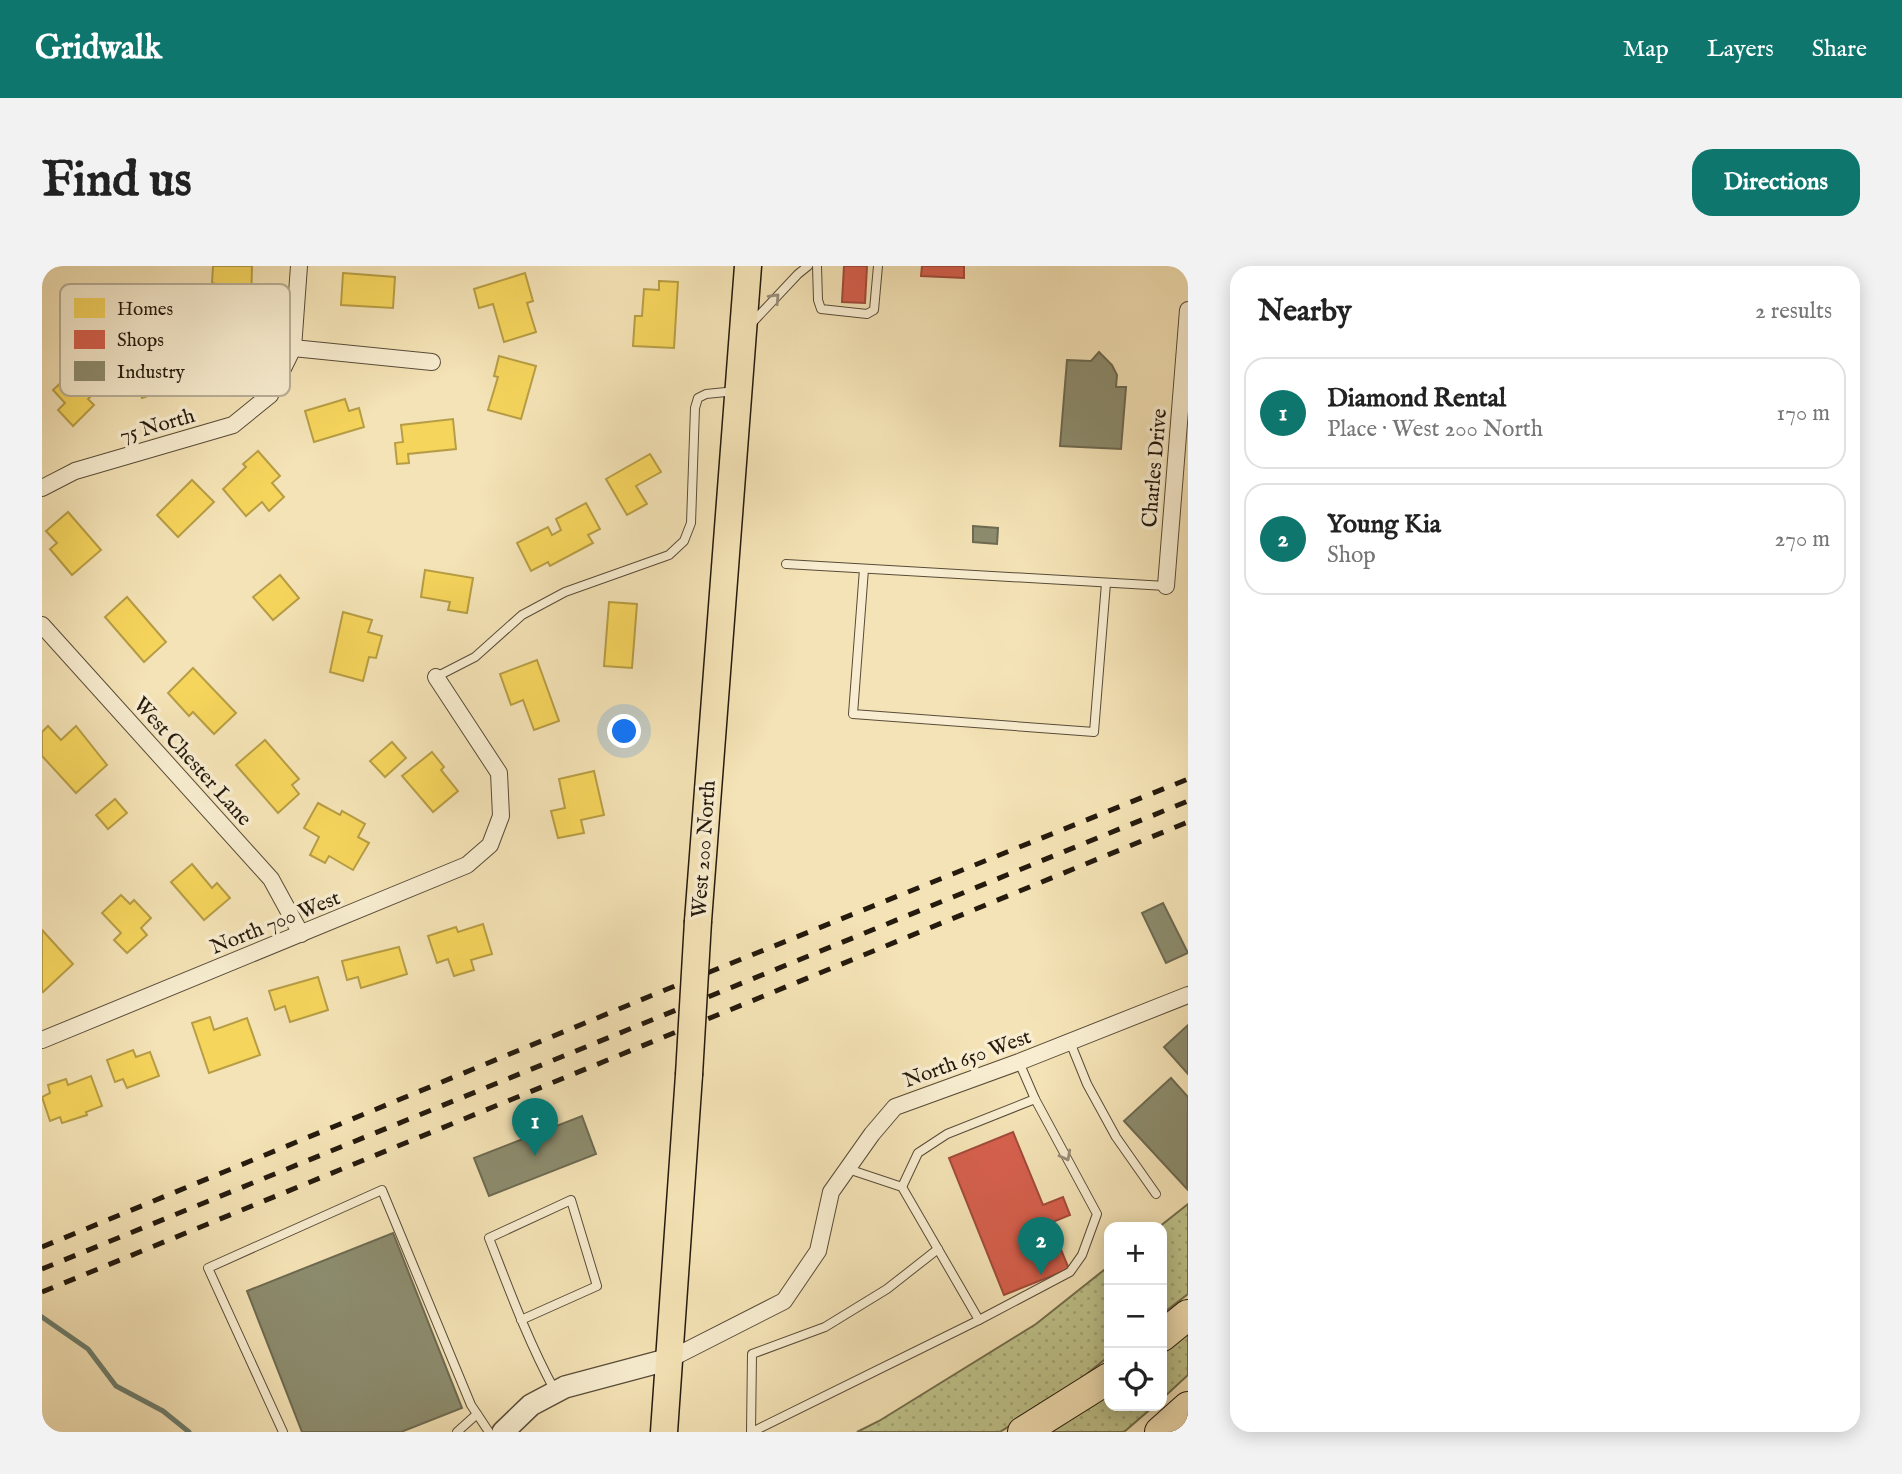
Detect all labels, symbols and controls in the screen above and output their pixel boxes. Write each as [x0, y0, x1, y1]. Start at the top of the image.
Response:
text: Gridwalk [35, 28, 162, 70]
text: Map [1623, 34, 1669, 65]
text: Layers [1707, 34, 1774, 65]
text: Share [1812, 34, 1867, 65]
button: Directions [1692, 149, 1860, 216]
text: Find us [42, 151, 192, 213]
legend [60, 284, 290, 396]
one-way arrow [767, 293, 780, 306]
text: Nearby [1258, 293, 1351, 331]
text: 2 results [1755, 297, 1832, 326]
text: Homes [117, 298, 173, 322]
text: Shops [117, 329, 164, 353]
text: Industry [117, 361, 185, 385]
text: Diamond Rental [1327, 382, 1506, 415]
text: 1 [1279, 399, 1287, 428]
text: 170 m [1777, 399, 1830, 428]
street label: 75 North [117, 403, 198, 450]
street label: Charles Drive [1137, 407, 1174, 529]
text: Place · West 200 North [1327, 415, 1543, 444]
text: Young Kia [1327, 508, 1441, 541]
text: 2 [1278, 525, 1288, 554]
text: 270 m [1775, 525, 1830, 554]
text: Shop [1327, 541, 1376, 570]
street label: West Chester Lane [127, 692, 257, 833]
your location [607, 714, 641, 748]
street label: West 200 North [686, 779, 723, 919]
street label: North 700 West [207, 885, 344, 962]
street label: North 650 West [900, 1024, 1035, 1095]
pin: 1 [512, 1098, 558, 1156]
one-way arrow [1058, 1149, 1072, 1162]
pin: 2 [1018, 1217, 1064, 1275]
map controls [1104, 1222, 1167, 1411]
button: + [1104, 1222, 1167, 1285]
button: − [1104, 1285, 1167, 1348]
button: locate [1104, 1348, 1167, 1411]

